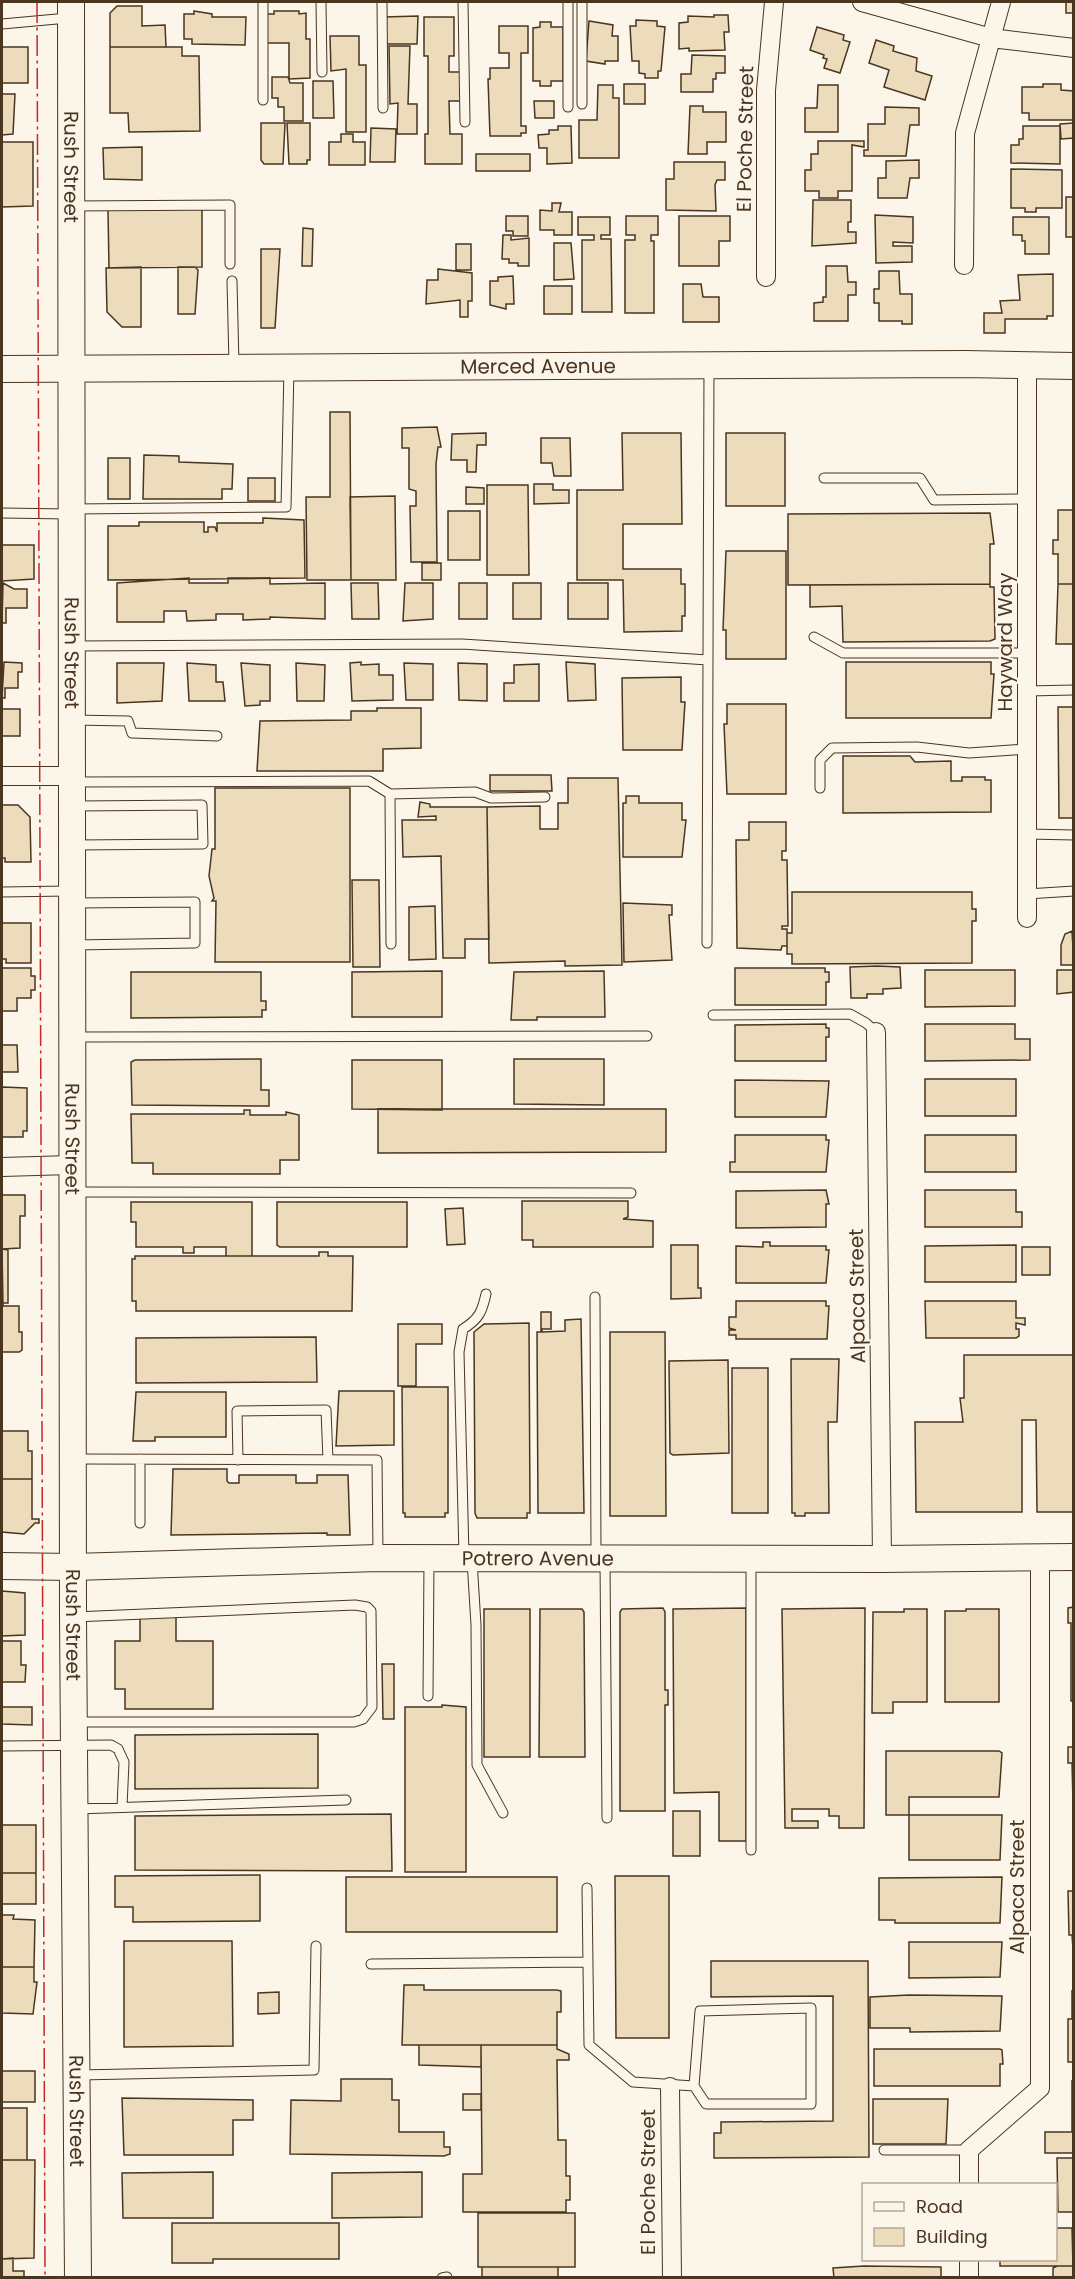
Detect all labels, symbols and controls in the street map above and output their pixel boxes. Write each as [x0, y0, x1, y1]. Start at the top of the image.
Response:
street label: El Poche Street [730, 66, 760, 212]
street label: Rush Street [57, 111, 85, 223]
street label: Merced Avenue [460, 352, 616, 381]
street label: Hayward Way [991, 572, 1019, 712]
street label: Rush Street [58, 597, 86, 709]
street label: Rush Street [58, 1083, 86, 1195]
street label: Alpaca Street [842, 1228, 872, 1364]
street label: Potrero Avenue [462, 1544, 614, 1572]
street label: Rush Street [59, 1569, 87, 1681]
street label: Alpaca Street [1003, 1820, 1031, 1955]
street label: Rush Street [62, 2055, 91, 2167]
street label: El Poche Street [634, 2109, 662, 2255]
legend [862, 2183, 1057, 2261]
text: Road [916, 2194, 963, 2219]
text: Building [916, 2224, 988, 2249]

